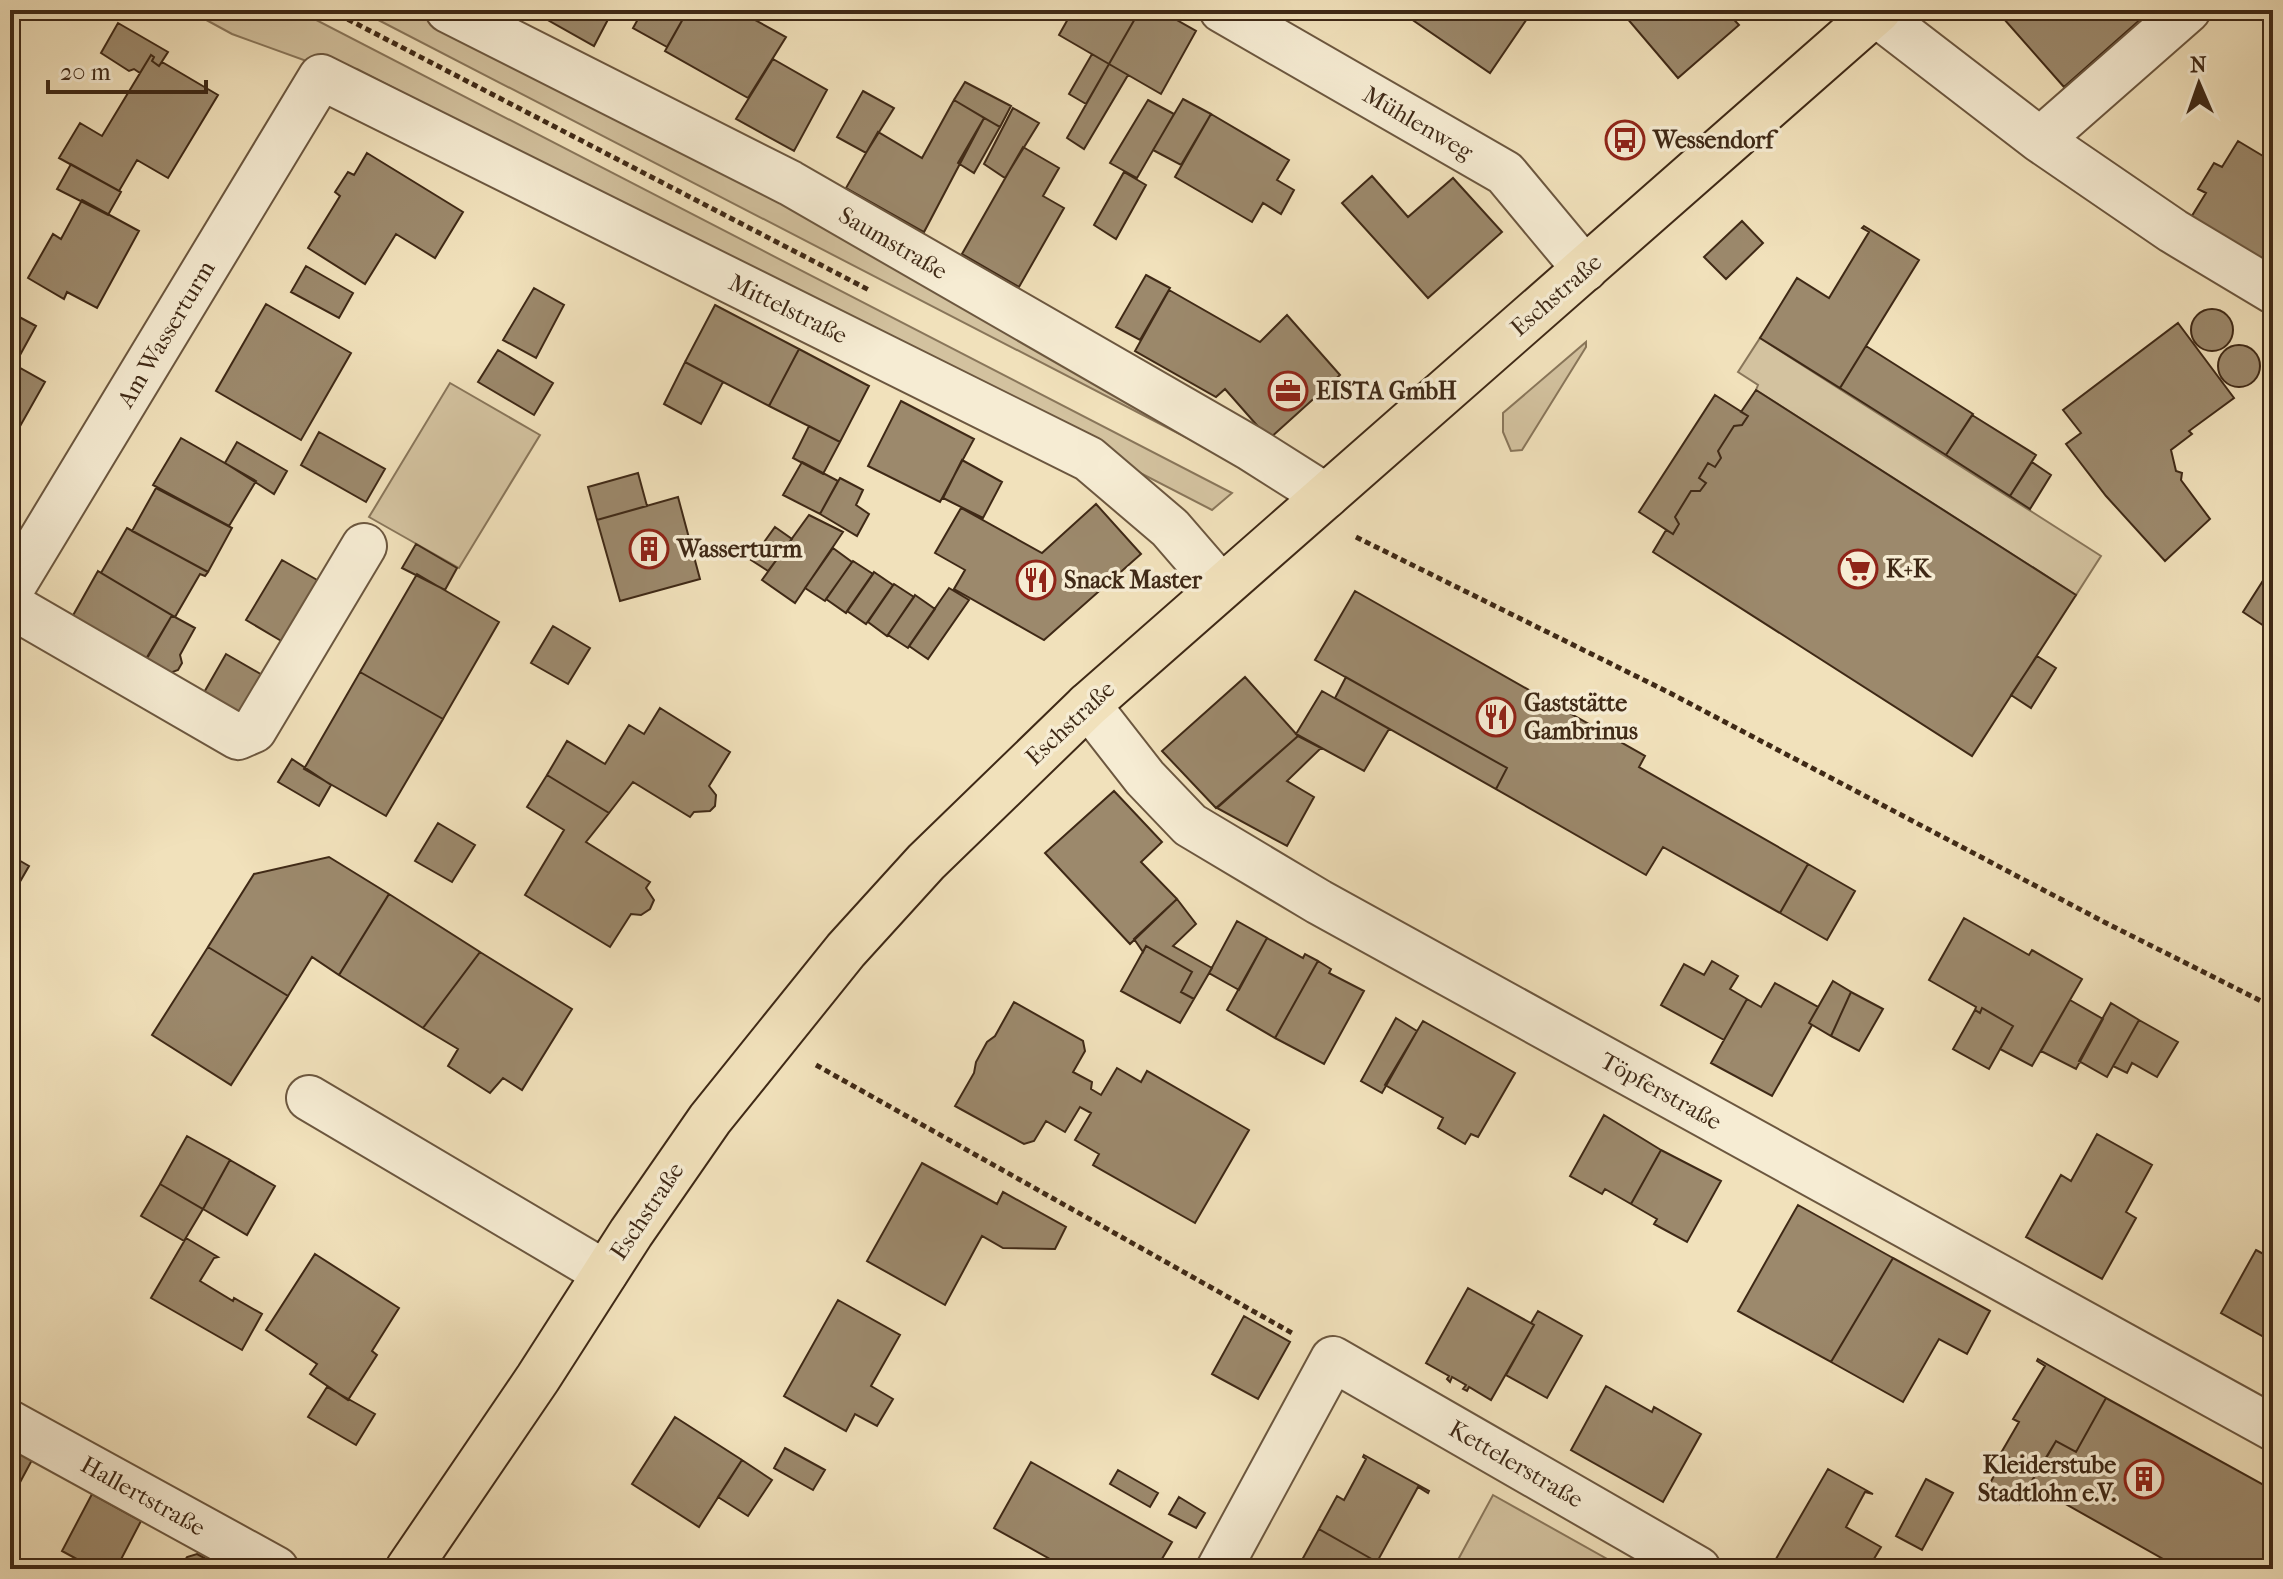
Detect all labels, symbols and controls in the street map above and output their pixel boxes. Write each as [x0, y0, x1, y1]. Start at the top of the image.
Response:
scale bar [48, 44, 206, 94]
north arrow [2159, 44, 2239, 124]
text: N [2190, 52, 2207, 78]
text: 20 m [60, 58, 111, 86]
street label: Mühlenweg [1358, 80, 1479, 166]
bus stop icon: Wessendorf [1604, 119, 1646, 161]
place label: Wessendorf [1652, 126, 1779, 154]
street label: Saumstraße [834, 201, 952, 285]
street label: Eschstraße [1505, 248, 1607, 342]
street label: Am Wasserturm [111, 256, 221, 413]
street label: Mittelstraße [724, 268, 852, 350]
office icon: EISTA GmbH [1267, 370, 1309, 412]
place label: EISTA GmbH [1316, 377, 1457, 405]
building icon: Wasserturm [628, 528, 670, 570]
place label: Wasserturm [676, 535, 803, 563]
supermarket icon: K+K [1837, 548, 1879, 590]
place label: K+K [1886, 555, 1932, 583]
restaurant icon: Snack Master [1015, 559, 1057, 601]
place label: Snack Master [1064, 566, 1203, 594]
street label: Eschstraße [1020, 675, 1120, 771]
place label: Gaststätte Gambrinus [1524, 689, 1638, 745]
restaurant icon: Gaststätte Gambrinus [1475, 696, 1517, 738]
street label: Töpferstraße [1596, 1046, 1727, 1136]
street label: Eschstraße [604, 1157, 690, 1265]
street label: Kettelerstraße [1444, 1414, 1588, 1514]
street label: Hallertstraße [76, 1450, 210, 1542]
place label: Kleiderstube Stadtlohn e.V. [1978, 1451, 2116, 1507]
building icon: Kleiderstube Stadtlohn e.V. [2123, 1458, 2165, 1500]

